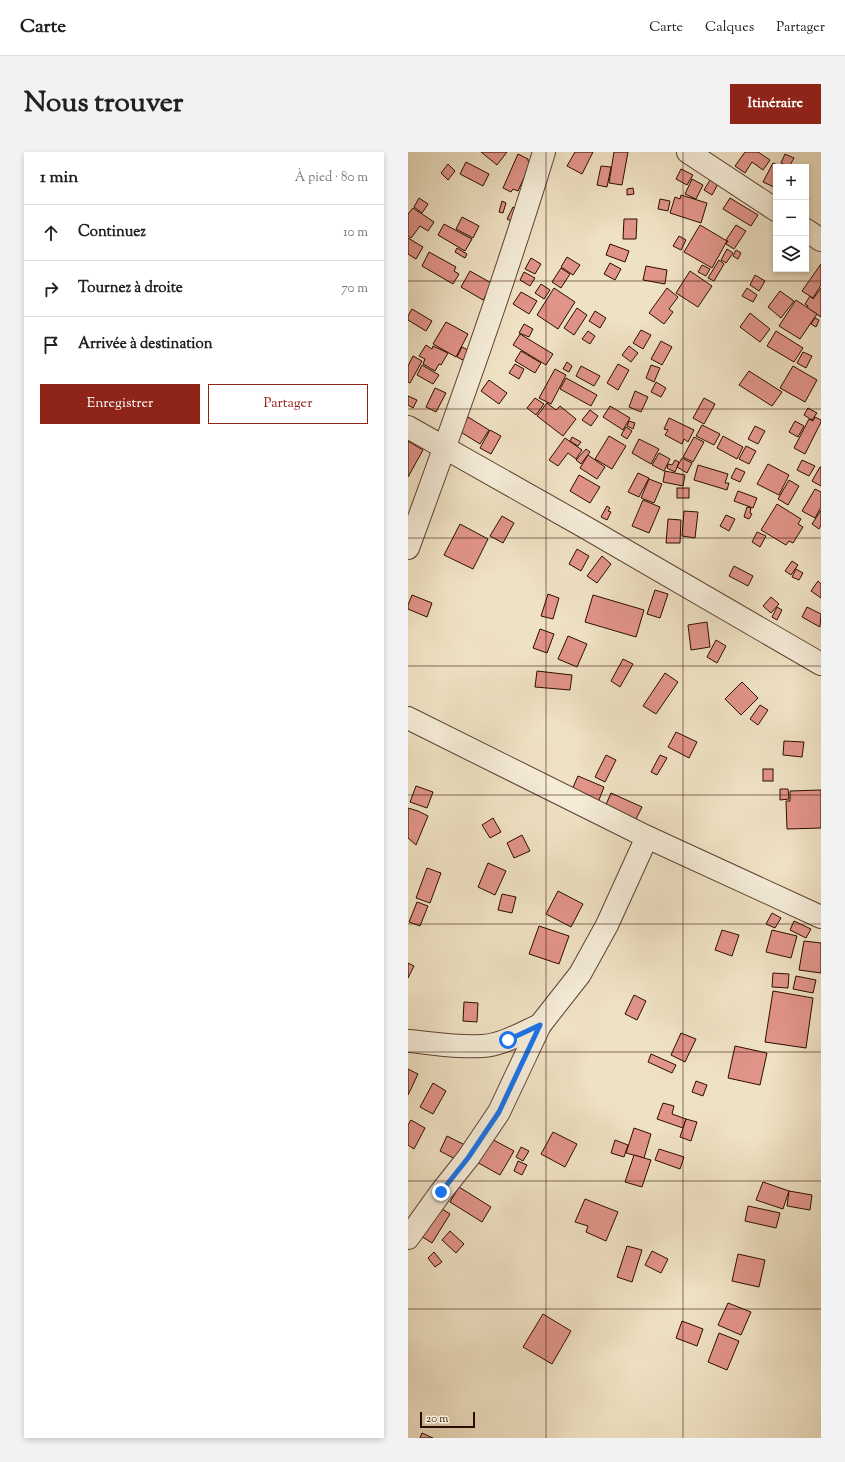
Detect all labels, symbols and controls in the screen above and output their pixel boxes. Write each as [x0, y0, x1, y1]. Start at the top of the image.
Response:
text: Carte [20, 14, 66, 41]
text: Carte [649, 18, 683, 38]
text: Calques [705, 18, 754, 38]
text: Partager [776, 18, 825, 38]
text: Nous trouver [24, 84, 183, 124]
button: Itinéraire [730, 84, 821, 124]
map controls [773, 164, 809, 272]
button: + [773, 164, 809, 200]
text: 1 min [40, 166, 78, 190]
text: À pied · 80 m [295, 169, 368, 187]
button: − [773, 200, 809, 236]
icon: ahead [40, 222, 62, 244]
text: Continuez [78, 222, 146, 243]
text: 10 m [343, 224, 368, 242]
button: layers [773, 236, 809, 272]
icon: right [40, 278, 62, 300]
text: Tournez à droite [78, 278, 183, 299]
text: 70 m [341, 280, 368, 298]
icon: arrive [40, 334, 62, 356]
text: Arrivée à destination [78, 334, 213, 355]
button: Enregistrer [40, 384, 200, 424]
button: Partager [208, 384, 368, 424]
route start [499, 1031, 517, 1049]
route end [432, 1183, 450, 1201]
scale bar [420, 1410, 475, 1429]
text: 20 m [426, 1411, 448, 1427]

